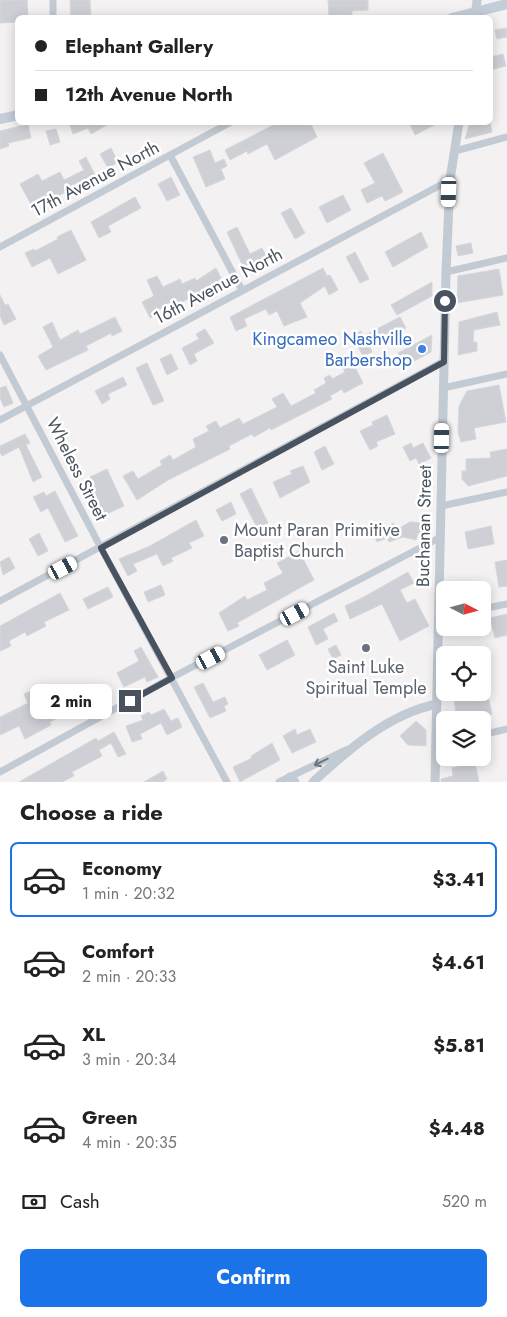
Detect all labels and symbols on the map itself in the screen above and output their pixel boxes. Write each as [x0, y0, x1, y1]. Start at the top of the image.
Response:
street label: 17th Avenue North [26, 134, 164, 224]
car [440, 177, 457, 207]
street label: 16th Avenue North [149, 241, 287, 331]
route start [434, 290, 456, 312]
place label: Kingcameo Nashville Barbershop [252, 326, 412, 373]
marker: Kingcameo Nashville Barbershop [416, 343, 428, 355]
street label: Wheless Street [40, 413, 114, 526]
car [434, 423, 449, 453]
street label: Buchanan Street [410, 464, 438, 587]
place label: Mount Paran Primitive Baptist Church [234, 517, 400, 564]
marker: Mount Paran Primitive Baptist Church [218, 534, 230, 546]
car [46, 554, 79, 582]
north arrow [436, 581, 491, 636]
car [278, 600, 311, 628]
marker: Saint Luke Spiritual Temple [360, 642, 372, 654]
car [194, 644, 227, 672]
place label: Saint Luke Spiritual Temple [305, 654, 427, 701]
callout: 2 min [30, 684, 112, 718]
route end [119, 690, 141, 712]
one-way arrow [314, 758, 329, 767]

